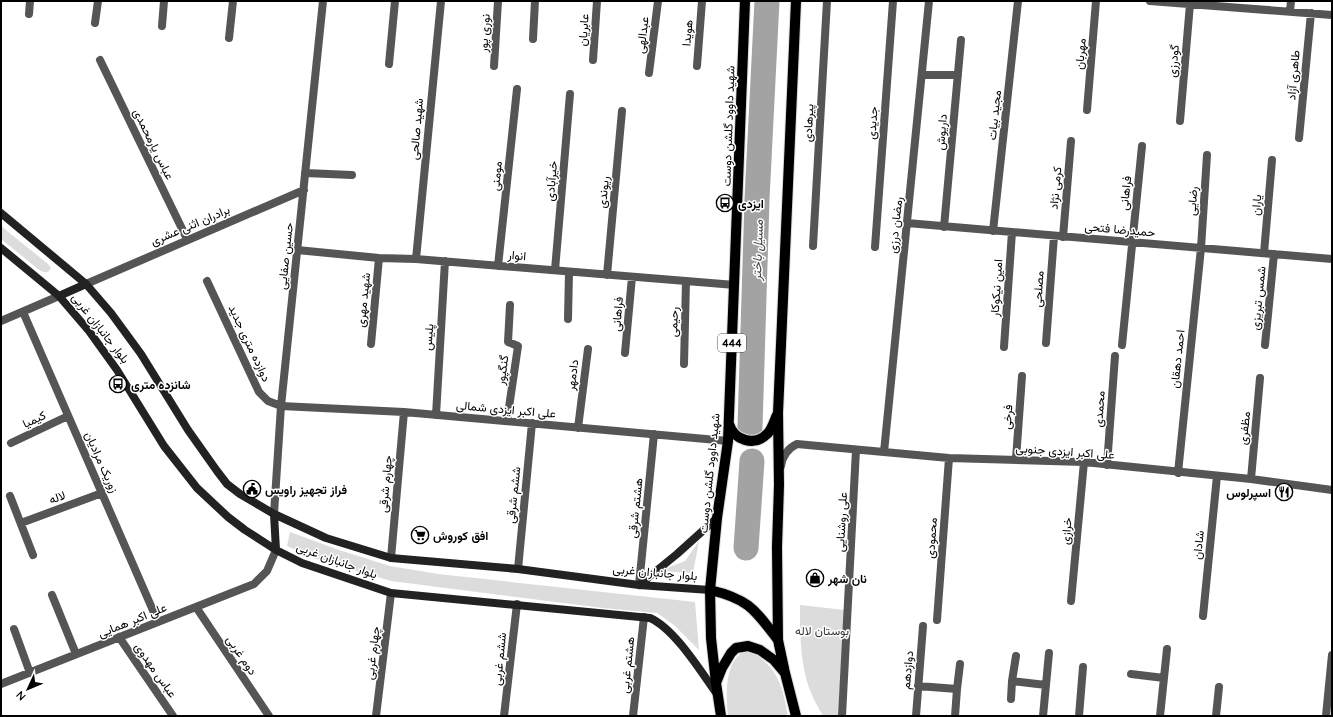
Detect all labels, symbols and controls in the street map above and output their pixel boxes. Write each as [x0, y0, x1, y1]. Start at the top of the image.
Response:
street label: نوری پور [475, 13, 494, 54]
street label: عابریان [574, 13, 593, 47]
street label: عبدالهی [632, 16, 653, 55]
street label: هویدا [678, 19, 697, 47]
street label: مهربان [1071, 38, 1090, 70]
street label: گودرزی [1164, 44, 1183, 78]
street label: طاهری آزاد [1283, 49, 1304, 101]
street label: شهید داوود گلشن دوست [718, 66, 739, 187]
street label: مجید بیات [984, 89, 1004, 141]
street label: شهید صالحی [406, 97, 427, 161]
street label: پیرهادی [800, 103, 817, 143]
street label: عباس یارمحمدی [129, 106, 178, 182]
street label: جدیدی [863, 106, 882, 140]
street label: داریوش [932, 113, 951, 151]
street label: مومنی [487, 160, 506, 192]
street label: خیرآبادی [542, 160, 561, 202]
street label: کرمی نژاد [1046, 166, 1065, 210]
street label: ریوندی [594, 175, 613, 209]
street label: فراهانی [1116, 175, 1135, 211]
street label: رضایی [1183, 186, 1202, 216]
bus stop icon: ایزدی [715, 193, 735, 213]
street label: یاران [1248, 194, 1265, 216]
place label: ایزدی [738, 196, 764, 212]
street label: رمضان درزی [885, 196, 906, 254]
street label: برادران اثنی عشری [148, 202, 232, 249]
street label: حمیدرضا فتحی [1084, 218, 1156, 241]
water label: مسیل باختر [748, 219, 767, 282]
street label: حسین صفایی [274, 222, 297, 290]
street label: انوار [506, 247, 527, 264]
street label: امین نیکوکار [986, 259, 1006, 318]
street label: شمس تبریزی [1247, 265, 1270, 331]
street label: مصلحی [1029, 270, 1048, 308]
street label: شهید مهری [353, 272, 374, 328]
street label: بلوار جانبازان غربی [68, 290, 133, 367]
street label: فراهانی [608, 296, 627, 332]
street label: دوازده متری جدید [225, 302, 274, 385]
street label: رحیمی [665, 307, 682, 337]
street label: پلیس [420, 323, 437, 351]
street label: احمد دهقان [1166, 329, 1188, 389]
road number: 444 [718, 334, 746, 352]
street label: گنگپور [492, 354, 513, 387]
street label: دادمهر [563, 358, 582, 393]
bus stop icon: شانزده متری [108, 374, 128, 394]
place label: شانزده متری [131, 377, 191, 393]
street label: محمدی [1090, 390, 1109, 428]
street label: علی اکبر ایزدی شمالی [455, 397, 557, 422]
street label: فرخی [999, 404, 1016, 430]
street label: کیمیا [20, 407, 48, 431]
street label: مظفری [1235, 411, 1254, 446]
street label: شهید داوود گلشن دوست [695, 412, 724, 534]
street label: زوریک مرادیان [81, 429, 122, 495]
street label: علی اکبر ایزدی جنوبی [1015, 440, 1115, 463]
street label: چهارم شرقی [375, 455, 396, 513]
street label: ششم شرقی [503, 466, 524, 524]
street label: هشتم شرقی [624, 477, 647, 539]
public building icon: فراز تجهیز راویس [242, 479, 262, 499]
place label: فراز تجهیز راویس [265, 482, 348, 498]
restaurant icon: اسپرلوس [1274, 482, 1294, 502]
place label: اسپرلوس [1226, 485, 1271, 501]
street label: لاله [47, 487, 67, 507]
street label: علی روشنایی [832, 492, 851, 553]
street label: محمودی [922, 517, 941, 559]
street label: خرازی [1057, 517, 1076, 545]
supermarket icon: افق کوروش [410, 525, 430, 545]
place label: افق کوروش [433, 528, 488, 544]
street label: شادان [1189, 530, 1207, 560]
street label: بلوار جانبازان غربی [294, 538, 380, 583]
street label: بلوار جانبازان غربی [612, 561, 698, 584]
shop icon: نان شهر [805, 568, 825, 588]
place label: نان شهر [827, 571, 867, 587]
street label: علی اکبر همایی [95, 599, 169, 642]
park label: بوستان لاله [795, 623, 849, 639]
street label: چهارم غربی [361, 625, 384, 681]
street label: دوم غربی [223, 632, 261, 678]
street label: ششم غربی [489, 632, 510, 686]
street label: هشتم غربی [617, 636, 638, 694]
street label: عباس مهدوی [131, 640, 180, 701]
street label: دوازدهم [898, 650, 917, 690]
north arrow [8, 669, 48, 709]
text: N [13, 688, 29, 704]

